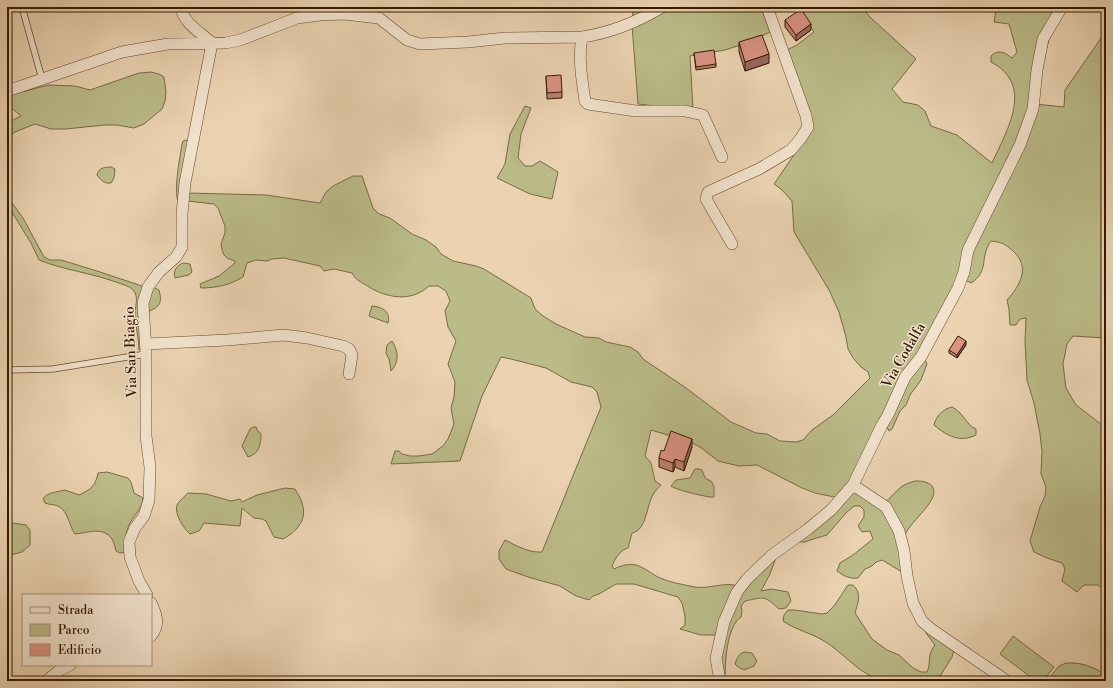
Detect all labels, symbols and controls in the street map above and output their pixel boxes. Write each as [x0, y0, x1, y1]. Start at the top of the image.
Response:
street label: Via San Biagio [120, 306, 142, 399]
street label: Via Codalfa [877, 319, 930, 392]
legend [22, 594, 152, 666]
text: Strada [58, 603, 94, 618]
text: Parco [58, 623, 90, 638]
text: Edificio [58, 643, 101, 658]

